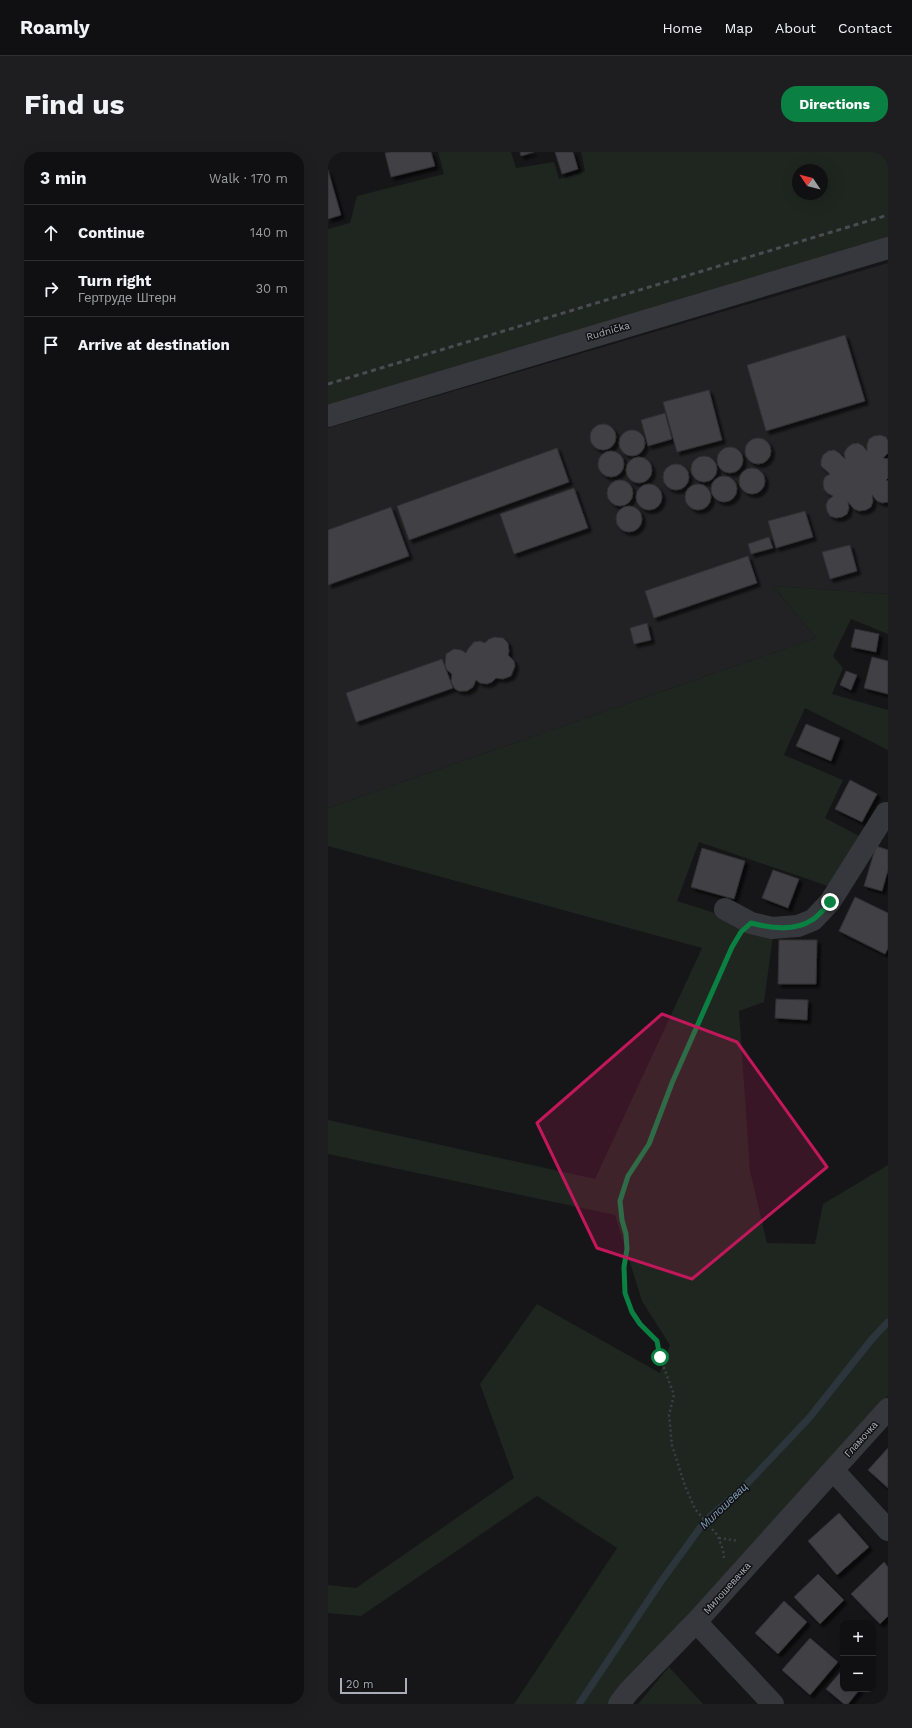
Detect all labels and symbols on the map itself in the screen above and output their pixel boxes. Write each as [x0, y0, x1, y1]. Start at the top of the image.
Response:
north arrow [792, 164, 828, 200]
street label: Rudnička [585, 319, 631, 342]
route end [821, 893, 839, 911]
route start [651, 1348, 669, 1366]
street label: Гламочка [842, 1419, 880, 1459]
water label: Милошевац [698, 1480, 750, 1532]
street label: Милошевачка [701, 1560, 753, 1616]
scale bar [340, 1676, 407, 1695]

